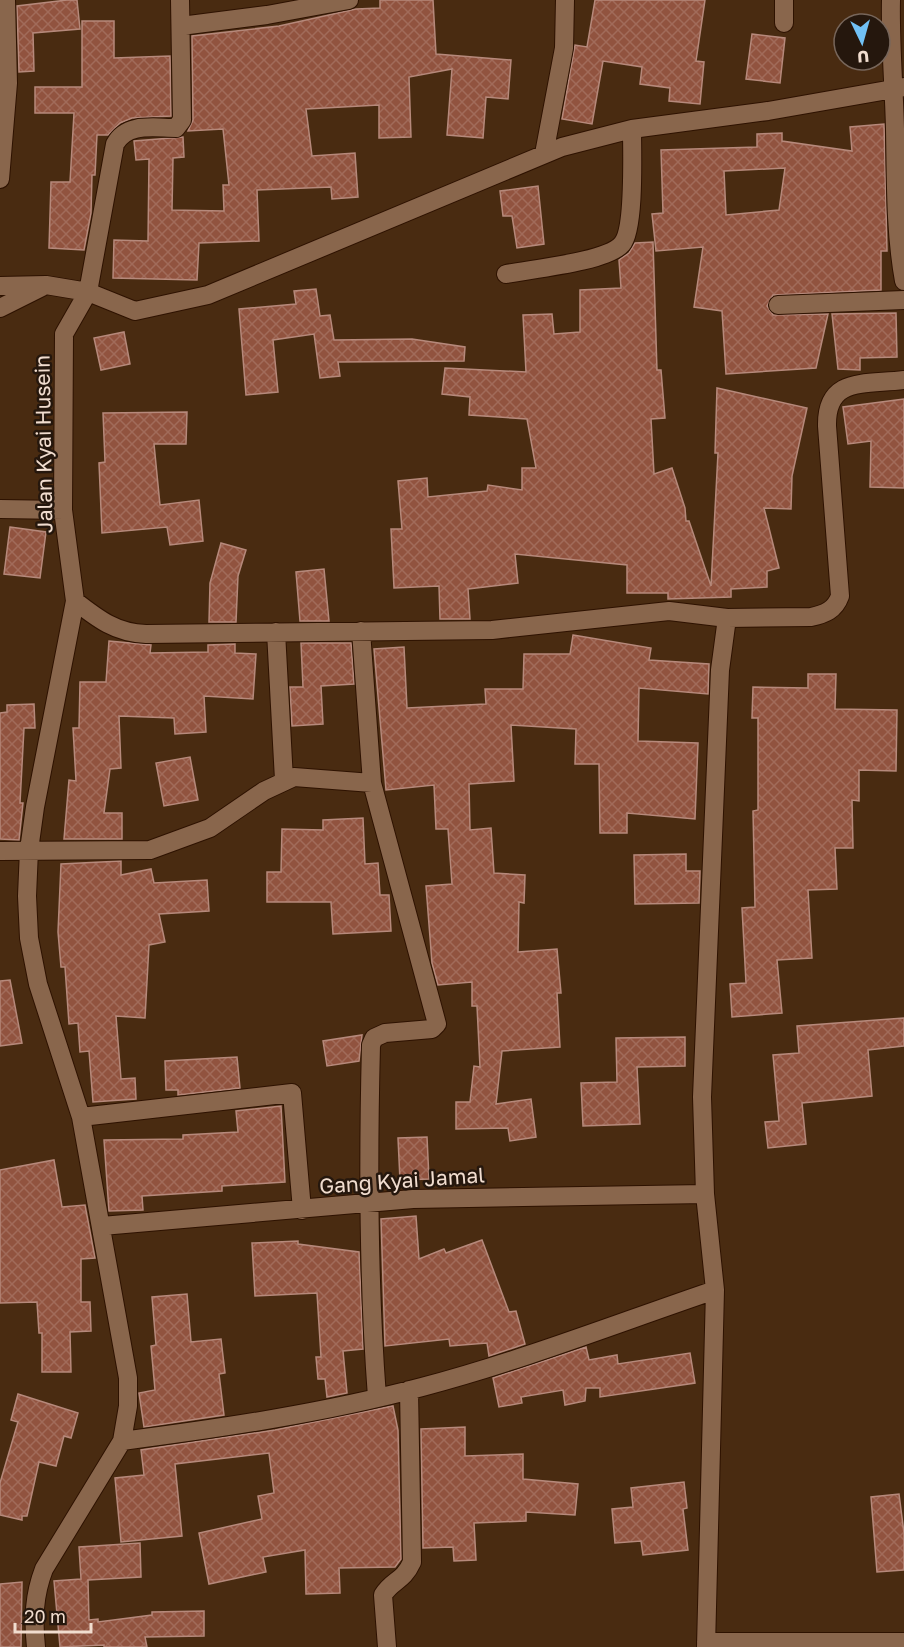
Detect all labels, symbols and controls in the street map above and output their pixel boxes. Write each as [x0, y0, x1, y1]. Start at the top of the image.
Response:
north arrow [832, 12, 892, 72]
text: U [857, 46, 870, 67]
street label: Jalan Kyai Husein [28, 355, 58, 533]
street label: Gang Kyai Jamal [318, 1161, 486, 1199]
scale bar [15, 1596, 92, 1634]
text: 20 m [24, 1605, 66, 1627]

